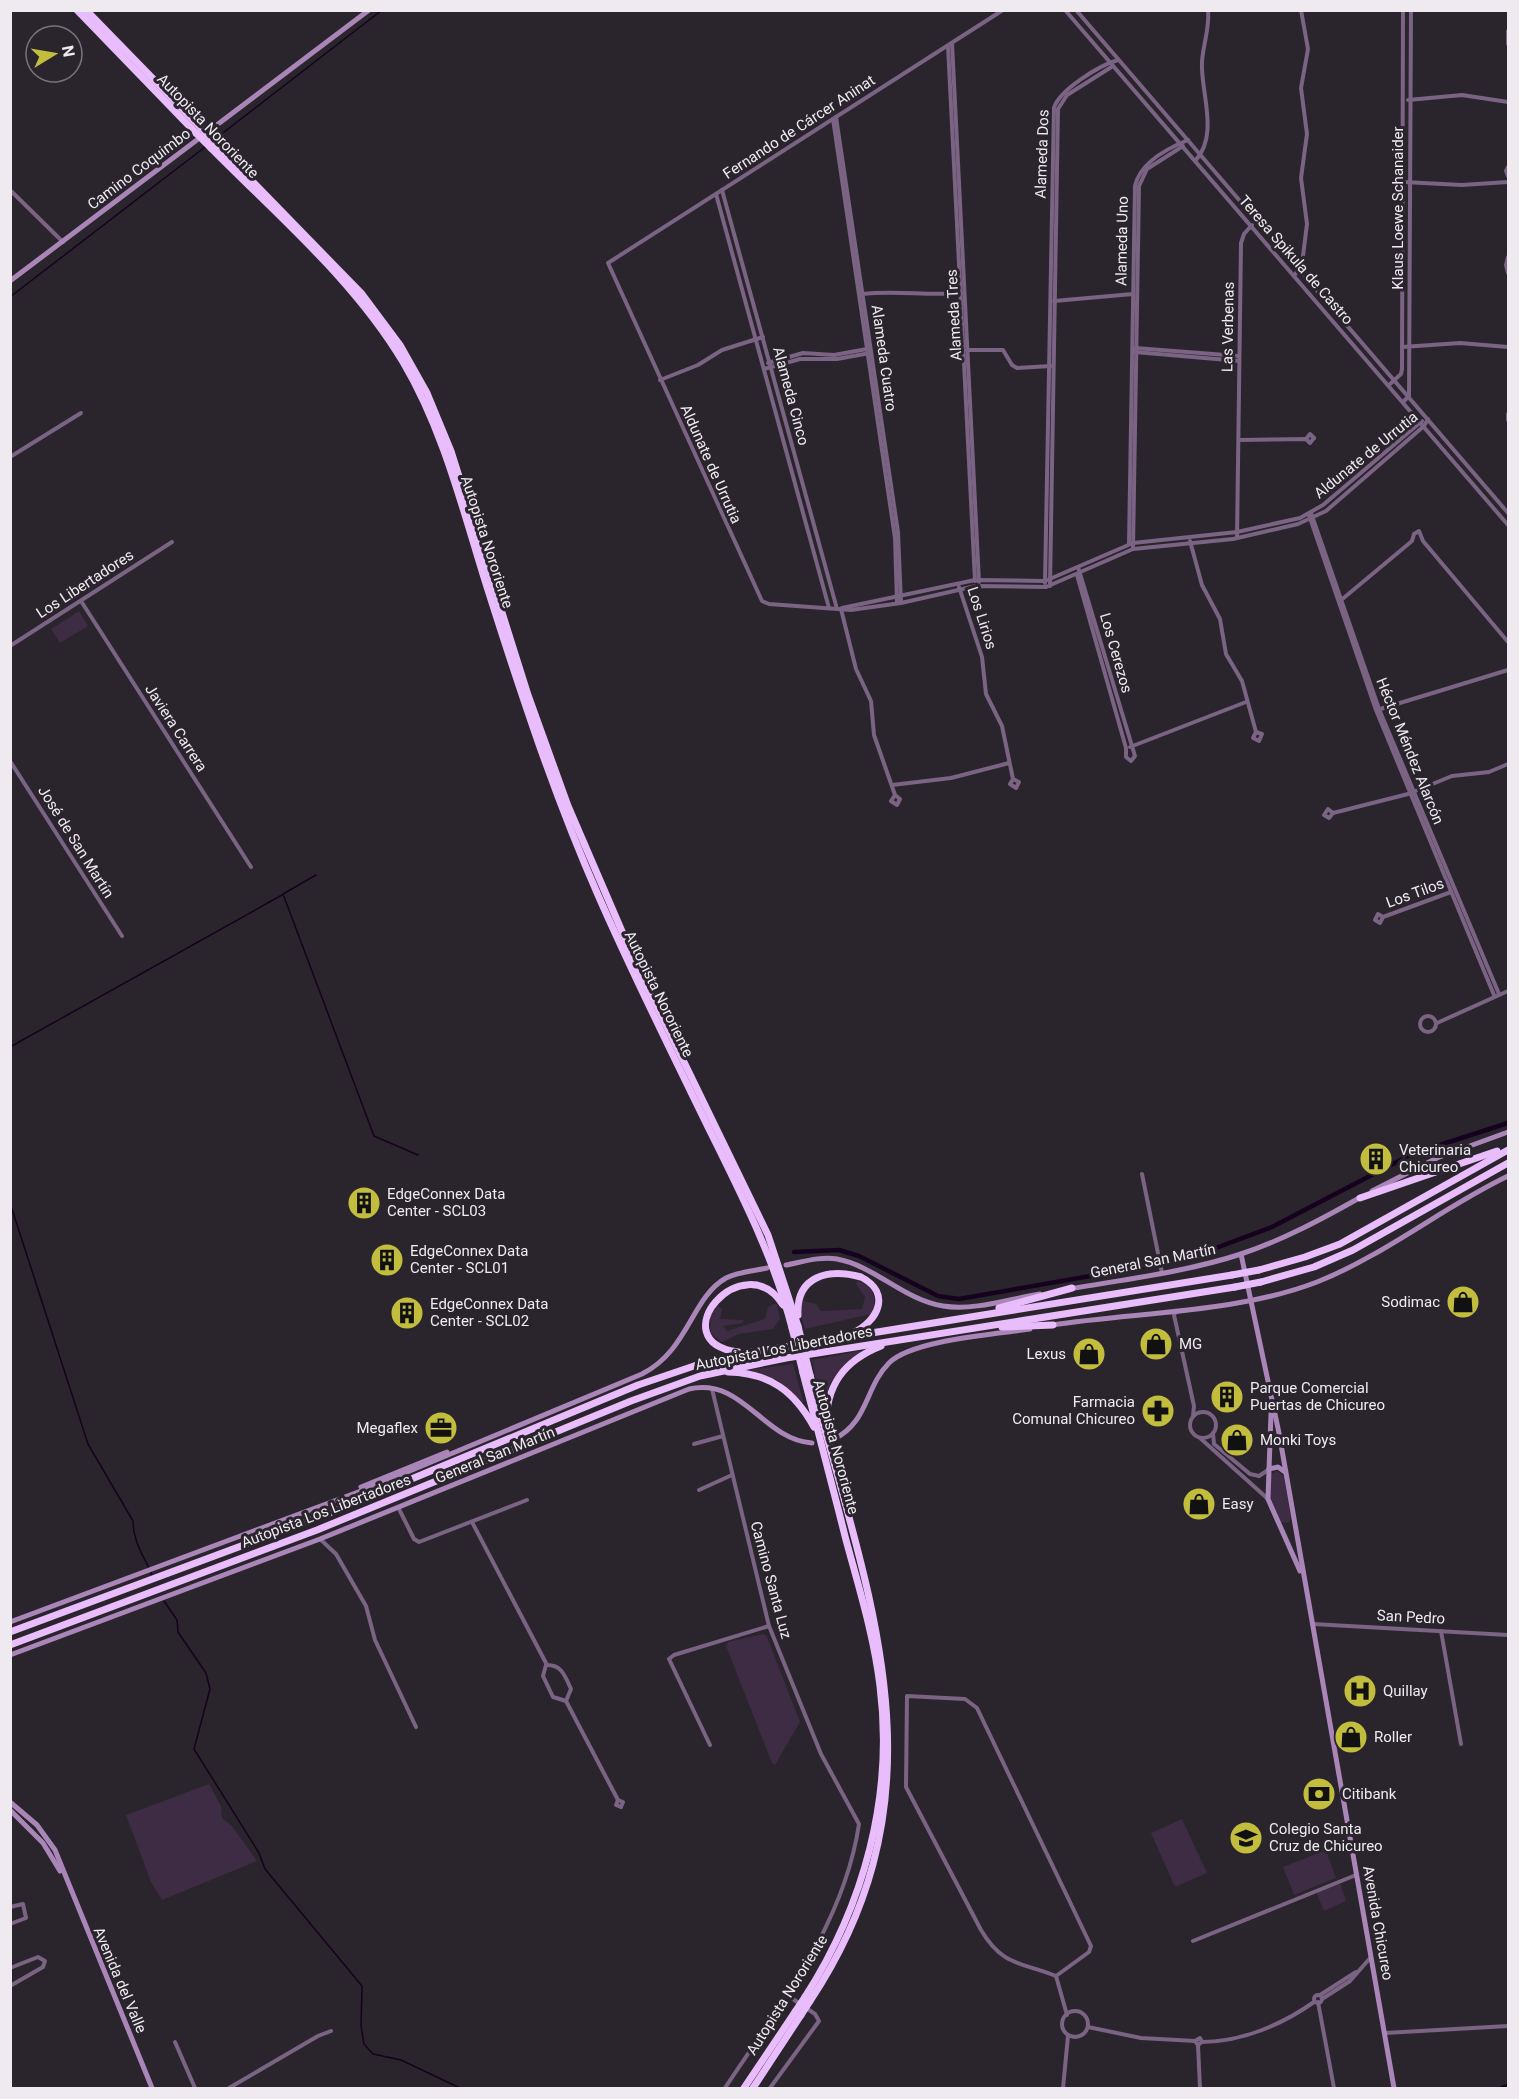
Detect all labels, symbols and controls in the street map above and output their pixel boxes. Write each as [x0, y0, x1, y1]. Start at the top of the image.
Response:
north arrow [24, 24, 84, 84]
text: N [58, 44, 79, 59]
street label: Autopista Nororiente [153, 70, 263, 182]
street label: Fernando de Cárcer Aninat [720, 71, 878, 183]
street label: Alameda Dos [1031, 109, 1053, 199]
street label: Camino Coquimbo [84, 124, 194, 214]
street label: Klaus Loewe Schanaider [1389, 126, 1407, 290]
street label: Teresa Spikula de Castro [1235, 192, 1357, 328]
street label: Alameda Uno [1112, 196, 1132, 286]
street label: Alameda Tres [943, 269, 965, 361]
street label: Las Verbenas [1218, 282, 1238, 372]
street label: Alameda Cuatro [868, 303, 900, 413]
street label: Alameda Cinco [769, 345, 813, 447]
street label: Aldunate de Urrutia [677, 402, 745, 526]
street label: Aldunate de Urrutia [1311, 408, 1421, 502]
street label: Autopista Nororiente [457, 473, 517, 611]
street label: Los Libertadores [33, 546, 137, 622]
street label: Los Lirios [963, 584, 1001, 652]
street label: Los Cerezos [1096, 611, 1136, 695]
street label: Héctor Méndez Alarcón [1372, 675, 1448, 827]
street label: Javiera Carrera [141, 681, 211, 775]
street label: José de San Martín [34, 783, 118, 901]
street label: Los Tilos [1384, 874, 1446, 912]
street label: Autopista Nororiente [621, 928, 697, 1060]
building icon: Veterinaria Chicureo [1358, 1141, 1394, 1177]
place label: Veterinaria Chicureo [1399, 1141, 1471, 1176]
building icon: EdgeConnex Data Center - SCL03 [346, 1185, 382, 1221]
place label: EdgeConnex Data Center - SCL03 [387, 1185, 505, 1220]
street label: General San Martín [1089, 1240, 1217, 1282]
building icon: EdgeConnex Data Center - SCL01 [369, 1242, 405, 1278]
place label: EdgeConnex Data Center - SCL01 [410, 1242, 528, 1277]
shop icon: Sodimac [1445, 1284, 1481, 1320]
place label: Sodimac [1381, 1293, 1440, 1311]
building icon: EdgeConnex Data Center - SCL02 [389, 1295, 425, 1331]
place label: EdgeConnex Data Center - SCL02 [430, 1295, 548, 1330]
street label: Autopista Los Libertadores [694, 1322, 874, 1374]
shop icon: MG [1138, 1326, 1174, 1362]
place label: MG [1179, 1335, 1202, 1353]
shop icon: Lexus [1071, 1336, 1107, 1372]
place label: Lexus [1027, 1345, 1066, 1363]
street label: Autopista Nororiente [809, 1378, 863, 1516]
building icon: Parque Comercial Puertas de Chicureo [1209, 1379, 1245, 1415]
place label: Parque Comercial Puertas de Chicureo [1250, 1379, 1385, 1414]
place label: Farmacia Comunal Chicureo [1012, 1393, 1135, 1428]
pharmacy icon: Farmacia Comunal Chicureo [1140, 1393, 1176, 1429]
office icon: Megaflex [423, 1410, 459, 1446]
place label: Megaflex [356, 1419, 419, 1437]
shop icon: Monki Toys [1219, 1422, 1255, 1458]
street label: General San Martín [433, 1423, 557, 1487]
place label: Monki Toys [1260, 1431, 1336, 1449]
street label: Autopista Los Libertadores [239, 1470, 413, 1552]
shop icon: Easy [1181, 1486, 1217, 1522]
place label: Easy [1222, 1495, 1254, 1513]
street label: Camino Santa Luz [747, 1519, 795, 1641]
street label: San Pedro [1376, 1606, 1446, 1628]
hospital icon: Quillay [1342, 1673, 1378, 1709]
place label: Quillay [1383, 1682, 1428, 1700]
shop icon: Roller [1333, 1719, 1369, 1755]
place label: Roller [1374, 1728, 1412, 1746]
bank icon: Citibank [1301, 1776, 1337, 1812]
place label: Citibank [1342, 1785, 1397, 1803]
school or university icon: Colegio Santa Cruz de Chicureo [1228, 1820, 1264, 1856]
place label: Colegio Santa Cruz de Chicureo [1269, 1820, 1383, 1855]
street label: Avenida Chicureo [1359, 1864, 1397, 1982]
street label: Avenida del Valle [90, 1924, 150, 2036]
street label: Autopista Nororiente [743, 1931, 831, 2058]

